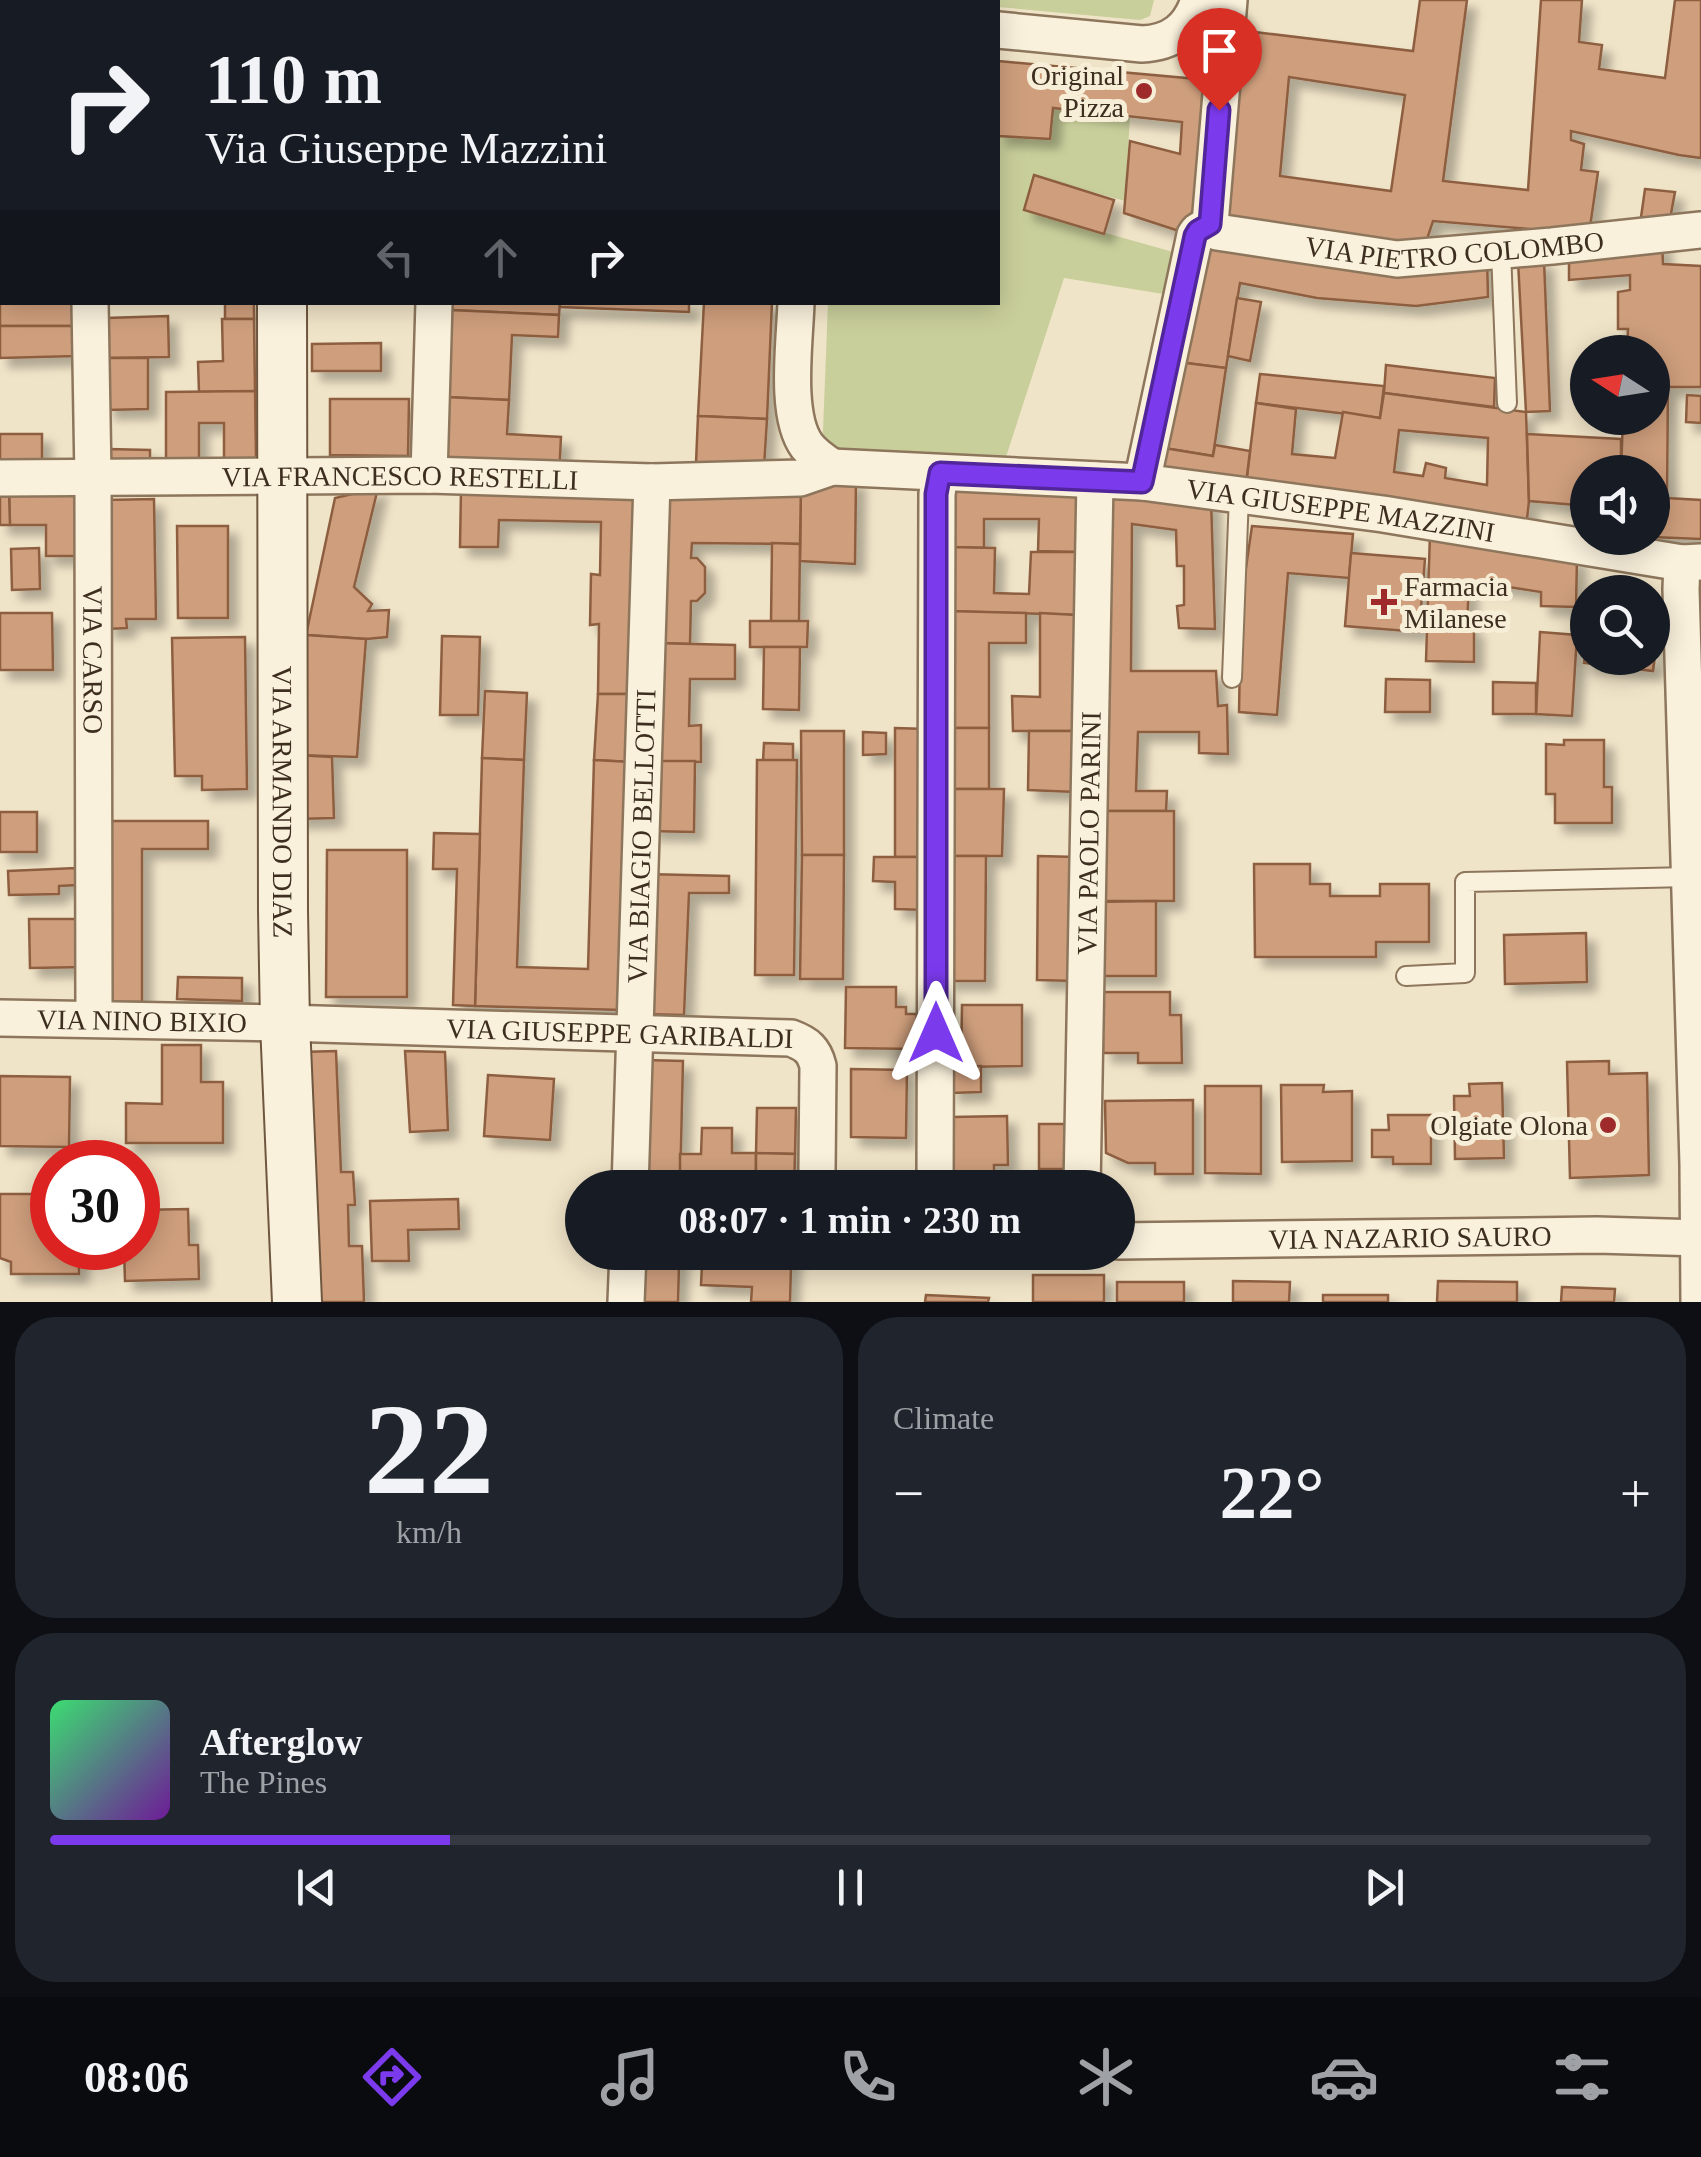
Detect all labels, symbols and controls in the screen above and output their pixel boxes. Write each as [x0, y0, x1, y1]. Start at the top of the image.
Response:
pin [1177, 8, 1262, 111]
icon: arrive [1192, 23, 1247, 78]
icon: right [40, 40, 170, 170]
text: 110 m [205, 41, 382, 118]
place label: Original Pizza [1031, 60, 1125, 123]
marker: Original Pizza [1133, 80, 1155, 102]
text: Via Giuseppe Mazzini [205, 123, 607, 173]
street label: VIA PIETRO COLOMBO [1303, 225, 1605, 275]
icon: left [368, 230, 423, 285]
icon: ahead [473, 230, 528, 285]
icon: right [578, 230, 633, 285]
north arrow [1570, 335, 1670, 435]
map controls [1570, 335, 1670, 675]
button: sound [1570, 455, 1670, 555]
street label: VIA FRANCESCO RESTELLI [222, 459, 579, 495]
street label: VIA GIUSEPPE MAZZINI [1185, 473, 1497, 548]
place label: Farmacia Milanese [1404, 571, 1509, 634]
button: search [1570, 575, 1670, 675]
street label: VIA CARSO [78, 586, 109, 734]
marker: Farmacia Milanese [1373, 591, 1395, 613]
street label: VIA ARMANDO DIAZ [267, 666, 299, 938]
street label: VIA BIAGIO BELLOTTI [621, 689, 661, 984]
street label: VIA PAOLO PARINI [1071, 711, 1106, 955]
position arrow [884, 981, 988, 1085]
street label: VIA NINO BIXIO [37, 1003, 247, 1038]
street label: VIA GIUSEPPE GARIBALDI [446, 1012, 794, 1054]
place label: Olgiate Olona [1430, 1110, 1589, 1141]
marker: Olgiate Olona [1597, 1114, 1619, 1136]
speed limit sign: 30 [30, 1140, 160, 1270]
text: 08:07 · 1 min · 230 m [679, 1199, 1021, 1241]
street label: VIA NAZARIO SAURO [1268, 1220, 1552, 1255]
text: 22 [364, 1377, 494, 1521]
text: Climate [893, 1400, 994, 1436]
text: 22° [1220, 1451, 1325, 1534]
text: − [893, 1463, 924, 1524]
text: + [1620, 1463, 1651, 1524]
text: km/h [396, 1514, 462, 1550]
text: Afterglow [200, 1721, 362, 1763]
text: The Pines [200, 1764, 327, 1800]
icon: previous [289, 1860, 344, 1915]
icon: pause [823, 1860, 878, 1915]
icon: next [1357, 1860, 1412, 1915]
icon: directions [357, 2042, 427, 2112]
icon: music [595, 2042, 665, 2112]
icon: phone [833, 2042, 903, 2112]
icon: climate [1071, 2042, 1141, 2112]
icon: car [1309, 2042, 1379, 2112]
icon: filters [1547, 2042, 1617, 2112]
text: 08:06 [84, 2052, 189, 2102]

